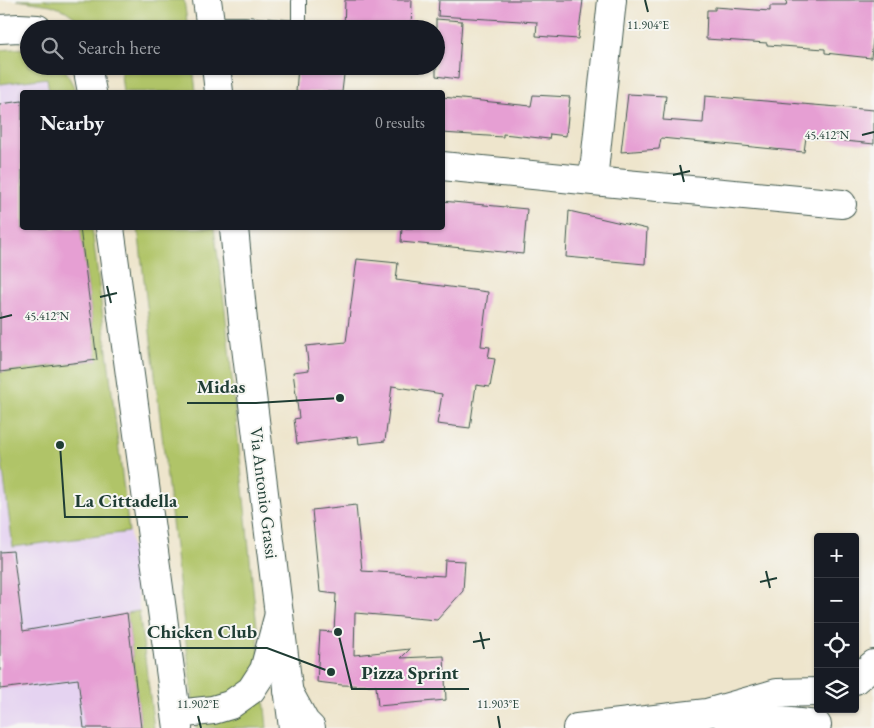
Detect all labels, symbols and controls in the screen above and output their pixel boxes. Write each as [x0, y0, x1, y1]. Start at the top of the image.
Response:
text: 11.904°E [627, 17, 669, 33]
search box [20, 20, 445, 75]
icon: search [38, 34, 66, 62]
text: Search here [78, 35, 160, 60]
text: Nearby [40, 109, 104, 136]
text: 0 results [375, 112, 425, 133]
text: 45.412°N [805, 127, 850, 143]
text: 45.412°N [25, 308, 70, 324]
callout: Midas [187, 369, 256, 403]
text: Midas [197, 374, 246, 399]
street label: Via Antonio Grassi [245, 426, 284, 561]
callout: La Cittadella [65, 483, 188, 517]
text: La Cittadella [75, 488, 178, 513]
map controls [814, 533, 859, 713]
button: + [814, 533, 859, 578]
button: − [814, 578, 859, 623]
callout: Chicken Club [137, 614, 267, 648]
text: Chicken Club [147, 619, 257, 644]
button: locate [814, 623, 859, 668]
callout: Pizza Sprint [352, 655, 469, 689]
text: Pizza Sprint [361, 660, 459, 685]
button: layers [814, 668, 859, 713]
text: 11.902°E [177, 696, 219, 712]
text: 11.903°E [477, 696, 519, 712]

